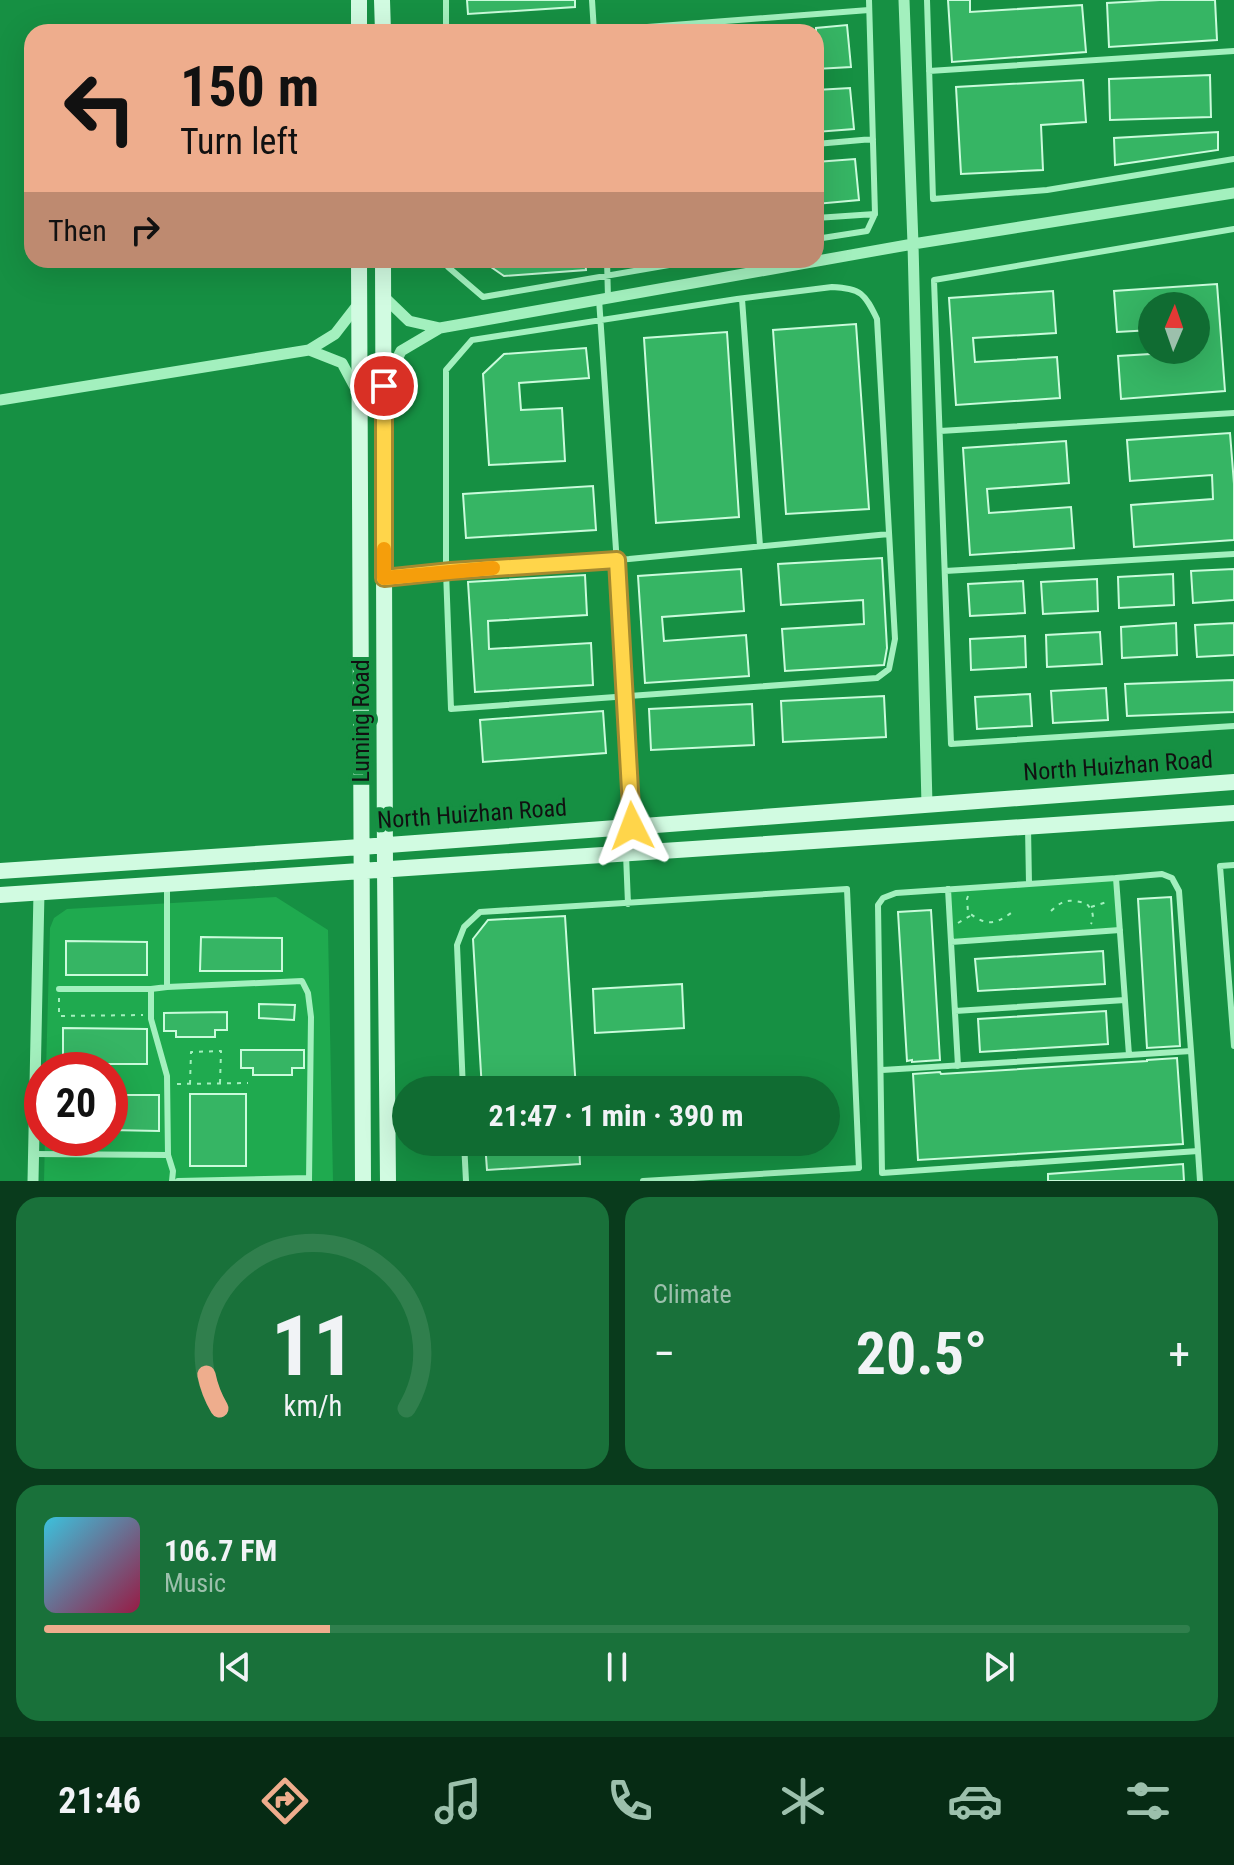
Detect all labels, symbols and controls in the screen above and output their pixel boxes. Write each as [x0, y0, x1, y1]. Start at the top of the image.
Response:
text: 150 m [180, 54, 319, 120]
icon: left [48, 56, 152, 160]
text: Turn left [180, 121, 298, 163]
icon: right [123, 208, 167, 252]
text: Then [48, 213, 107, 248]
north arrow [1138, 292, 1210, 364]
map controls [1138, 292, 1210, 364]
pin [350, 352, 418, 420]
icon: arrive [362, 364, 406, 408]
street label: Luming Road [347, 659, 375, 783]
street label: North Huizhan Road [1022, 745, 1214, 787]
position arrow [590, 784, 674, 868]
street label: North Huizhan Road [376, 793, 568, 835]
speed limit sign: 20 [24, 1052, 128, 1156]
text: 21:47 · 1 min · 390 m [489, 1098, 743, 1133]
text: Climate [653, 1279, 732, 1309]
text: 11 [270, 1298, 355, 1395]
text: 20.5° [856, 1318, 987, 1389]
text: − [653, 1328, 675, 1380]
text: + [1168, 1328, 1190, 1380]
text: km/h [283, 1389, 342, 1423]
text: 106.7 FM [164, 1533, 277, 1568]
text: Music [164, 1568, 226, 1598]
icon: previous [213, 1645, 257, 1689]
icon: pause [595, 1645, 639, 1689]
icon: next [977, 1645, 1021, 1689]
icon: directions [257, 1773, 313, 1829]
icon: music [430, 1773, 486, 1829]
icon: phone [602, 1773, 658, 1829]
icon: climate [775, 1773, 831, 1829]
icon: car [947, 1773, 1003, 1829]
icon: filters [1120, 1773, 1176, 1829]
text: 21:46 [58, 1780, 141, 1822]

